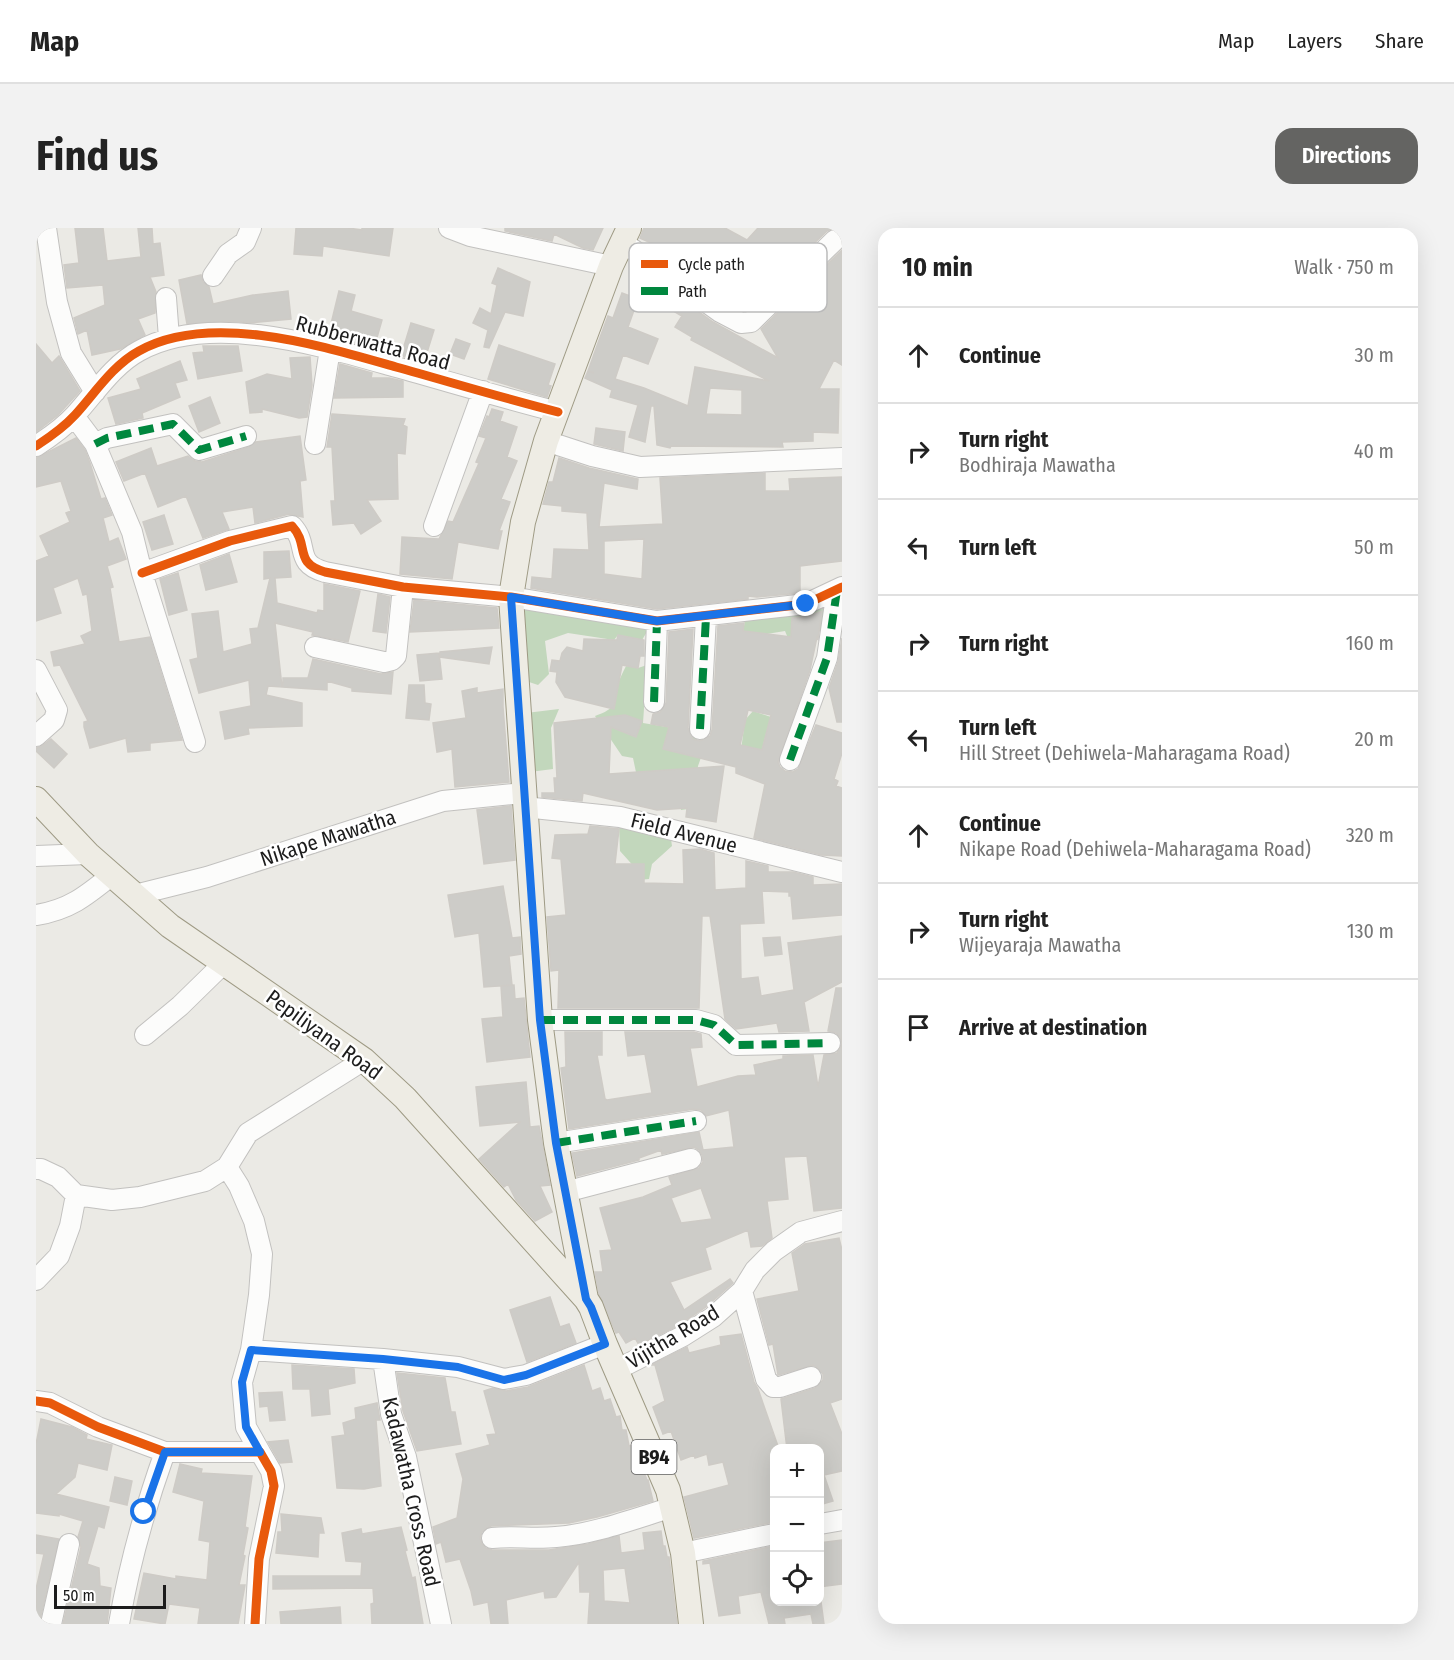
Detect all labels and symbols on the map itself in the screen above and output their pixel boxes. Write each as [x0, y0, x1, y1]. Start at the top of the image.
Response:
legend [629, 243, 827, 312]
text: Cycle path [678, 255, 745, 274]
text: Path [678, 282, 707, 301]
street label: Rubberwatta Road [293, 310, 453, 376]
route end [792, 590, 818, 616]
street label: Nikape Mawatha [257, 804, 399, 872]
street label: Field Avenue [628, 807, 740, 859]
street label: Pepiliyana Road [261, 984, 387, 1086]
street label: Vijitha Road [622, 1299, 724, 1375]
street label: Kadawatha Cross Road [377, 1395, 445, 1589]
road number: B94 [632, 1440, 676, 1474]
route start [130, 1498, 156, 1524]
scale bar [54, 1582, 166, 1610]

